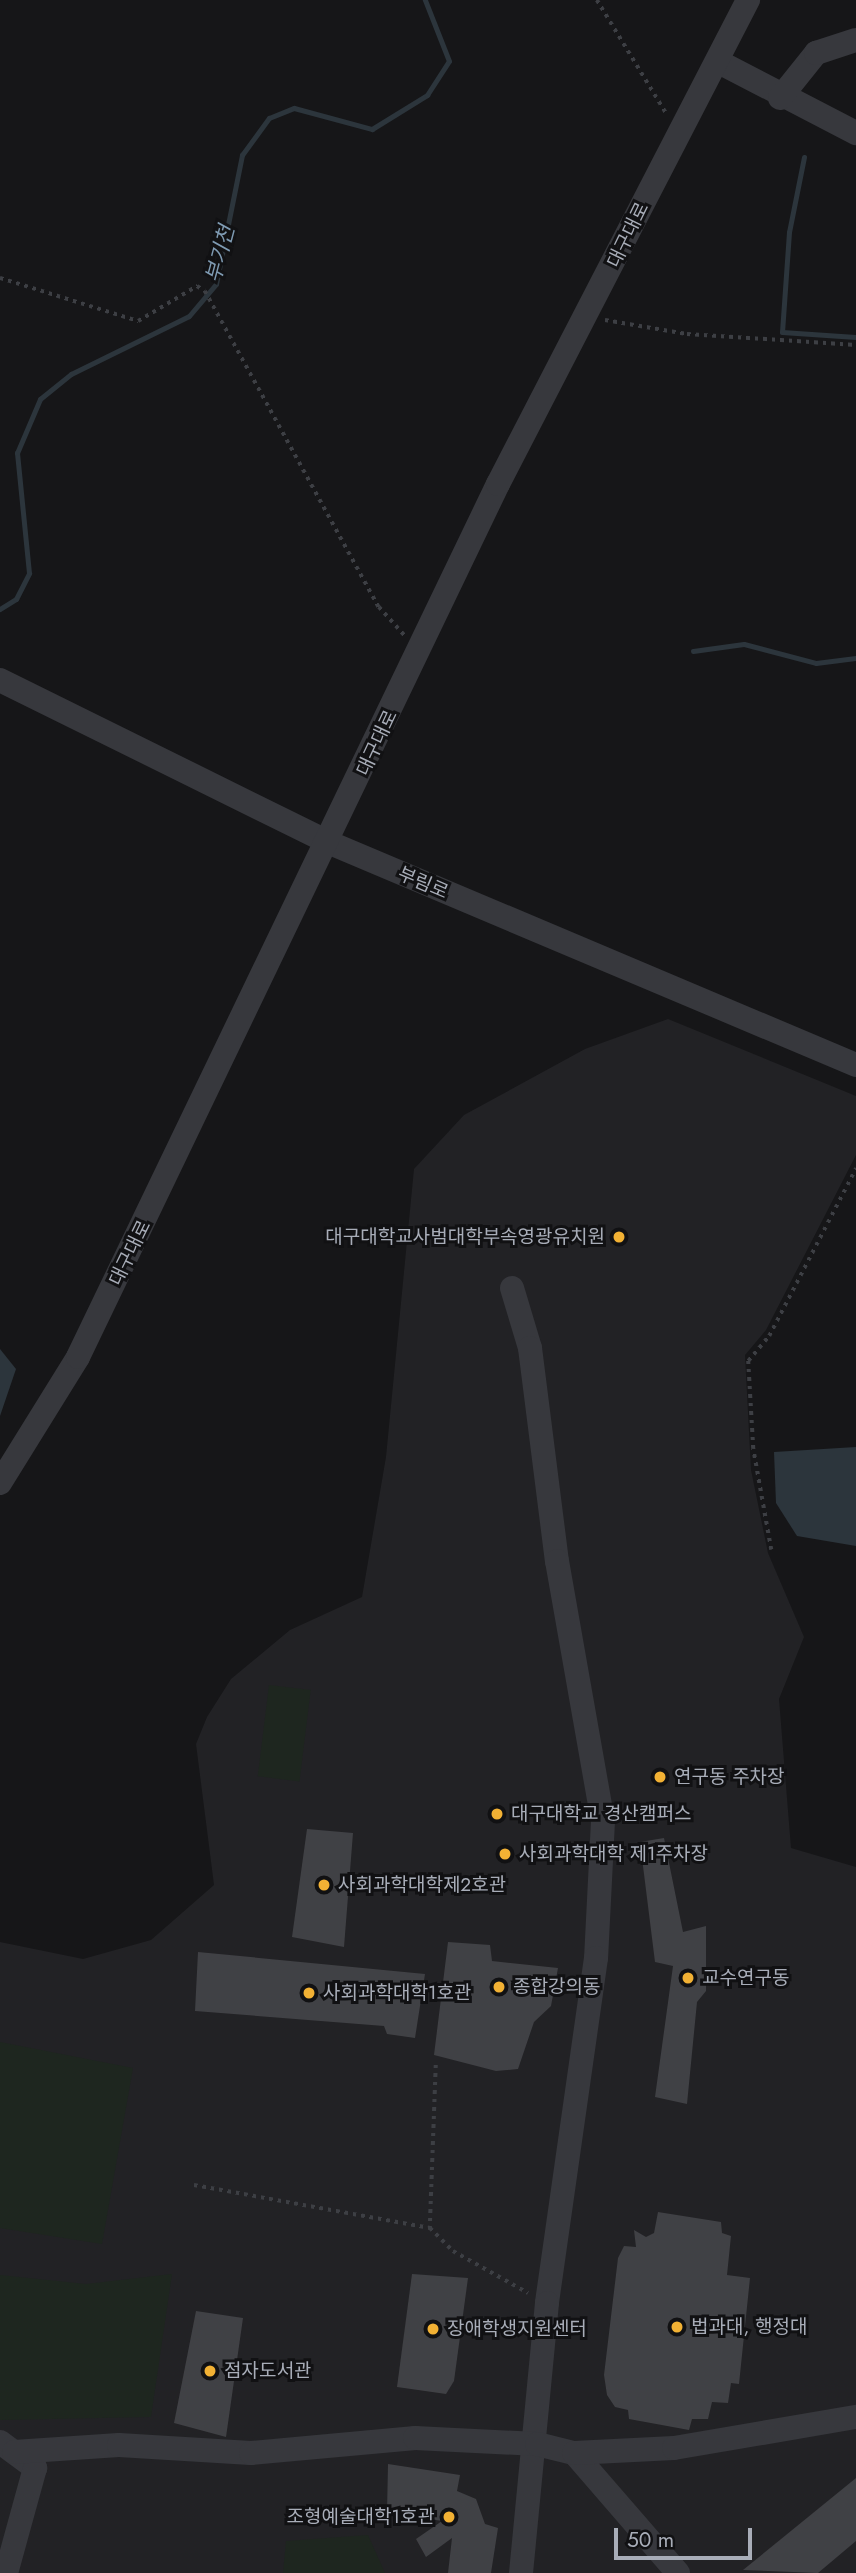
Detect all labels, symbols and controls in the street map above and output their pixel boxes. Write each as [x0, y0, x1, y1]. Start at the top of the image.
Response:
street label: 대구대로 [602, 199, 654, 271]
water label: 부기천 [200, 223, 240, 285]
street label: 대구대로 [352, 706, 402, 780]
street label: 부림로 [394, 862, 452, 904]
street label: 대구대로 [104, 1217, 156, 1289]
place label: 대구대학교사범대학부속영광유치원 [325, 1226, 605, 1248]
marker: 대구대학교사범대학부속영광유치원 [611, 1229, 627, 1245]
place label: 연구동 주차장 [674, 1766, 785, 1788]
marker: 연구동 주차장 [652, 1769, 668, 1785]
place label: 대구대학교 경산캠퍼스 [511, 1803, 691, 1825]
marker: 대구대학교 경산캠퍼스 [489, 1806, 505, 1822]
place label: 사회과학대학 제1주차장 [519, 1843, 708, 1865]
marker: 사회과학대학 제1주차장 [497, 1846, 513, 1862]
place label: 사회과학대학제2호관 [338, 1874, 506, 1896]
marker: 사회과학대학제2호관 [316, 1877, 332, 1893]
place label: 교수연구동 [702, 1967, 789, 1989]
marker: 교수연구동 [680, 1970, 696, 1986]
place label: 종합강의동 [513, 1976, 600, 1998]
marker: 종합강의동 [491, 1979, 507, 1995]
place label: 사회과학대학1호관 [323, 1982, 471, 2004]
marker: 사회과학대학1호관 [301, 1985, 317, 2001]
place label: 법과대, 행정대 [691, 2316, 807, 2338]
place label: 장애학생지원센터 [447, 2318, 587, 2340]
marker: 법과대, 행정대 [669, 2319, 685, 2335]
marker: 장애학생지원센터 [425, 2321, 441, 2337]
place label: 점자도서관 [224, 2360, 311, 2382]
marker: 점자도서관 [202, 2363, 218, 2379]
place label: 조형예술대학1호관 [287, 2506, 435, 2528]
marker: 조형예술대학1호관 [441, 2509, 457, 2525]
scale bar [618, 2514, 756, 2558]
text: 50 m [627, 2525, 674, 2555]

